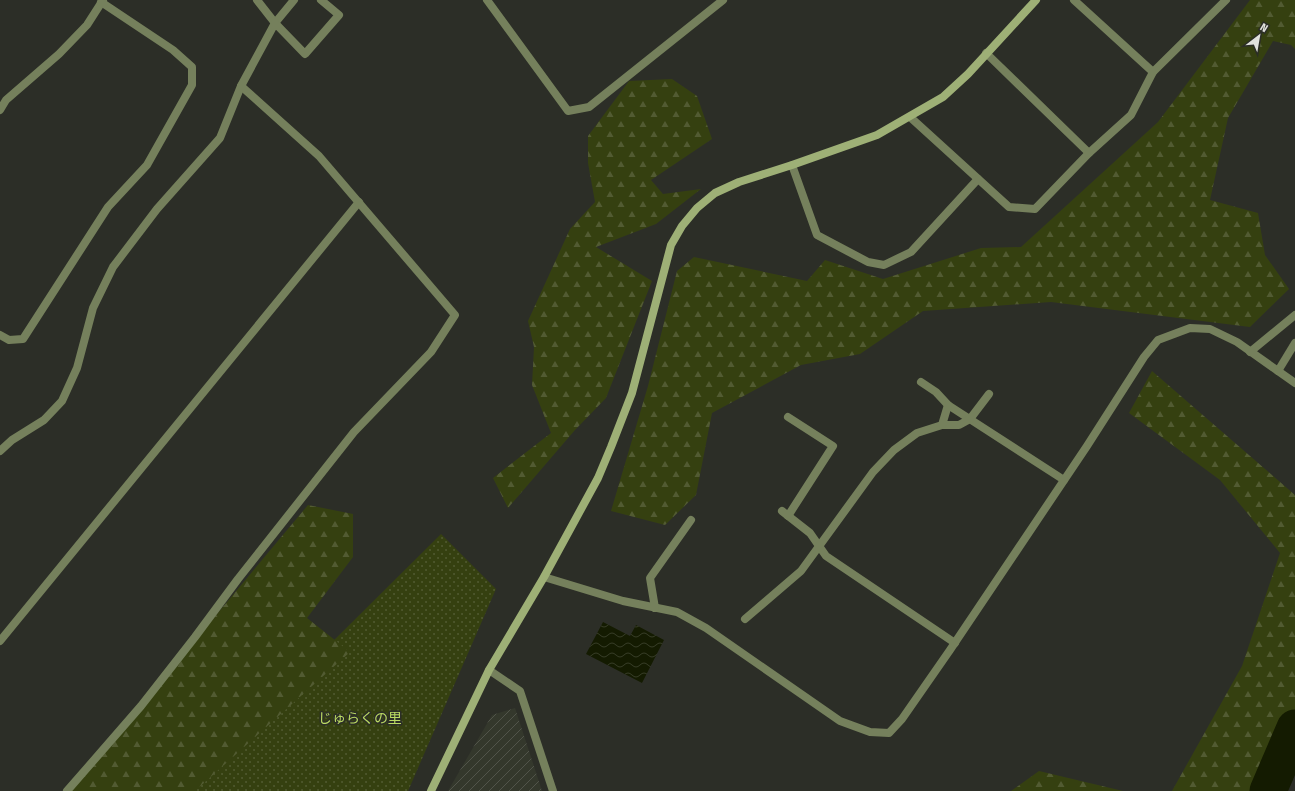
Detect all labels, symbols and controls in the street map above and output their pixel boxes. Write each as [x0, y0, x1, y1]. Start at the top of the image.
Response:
north arrow [1239, 16, 1279, 56]
text: N [1258, 21, 1270, 35]
park label: じゅらくの里 [318, 710, 402, 727]

